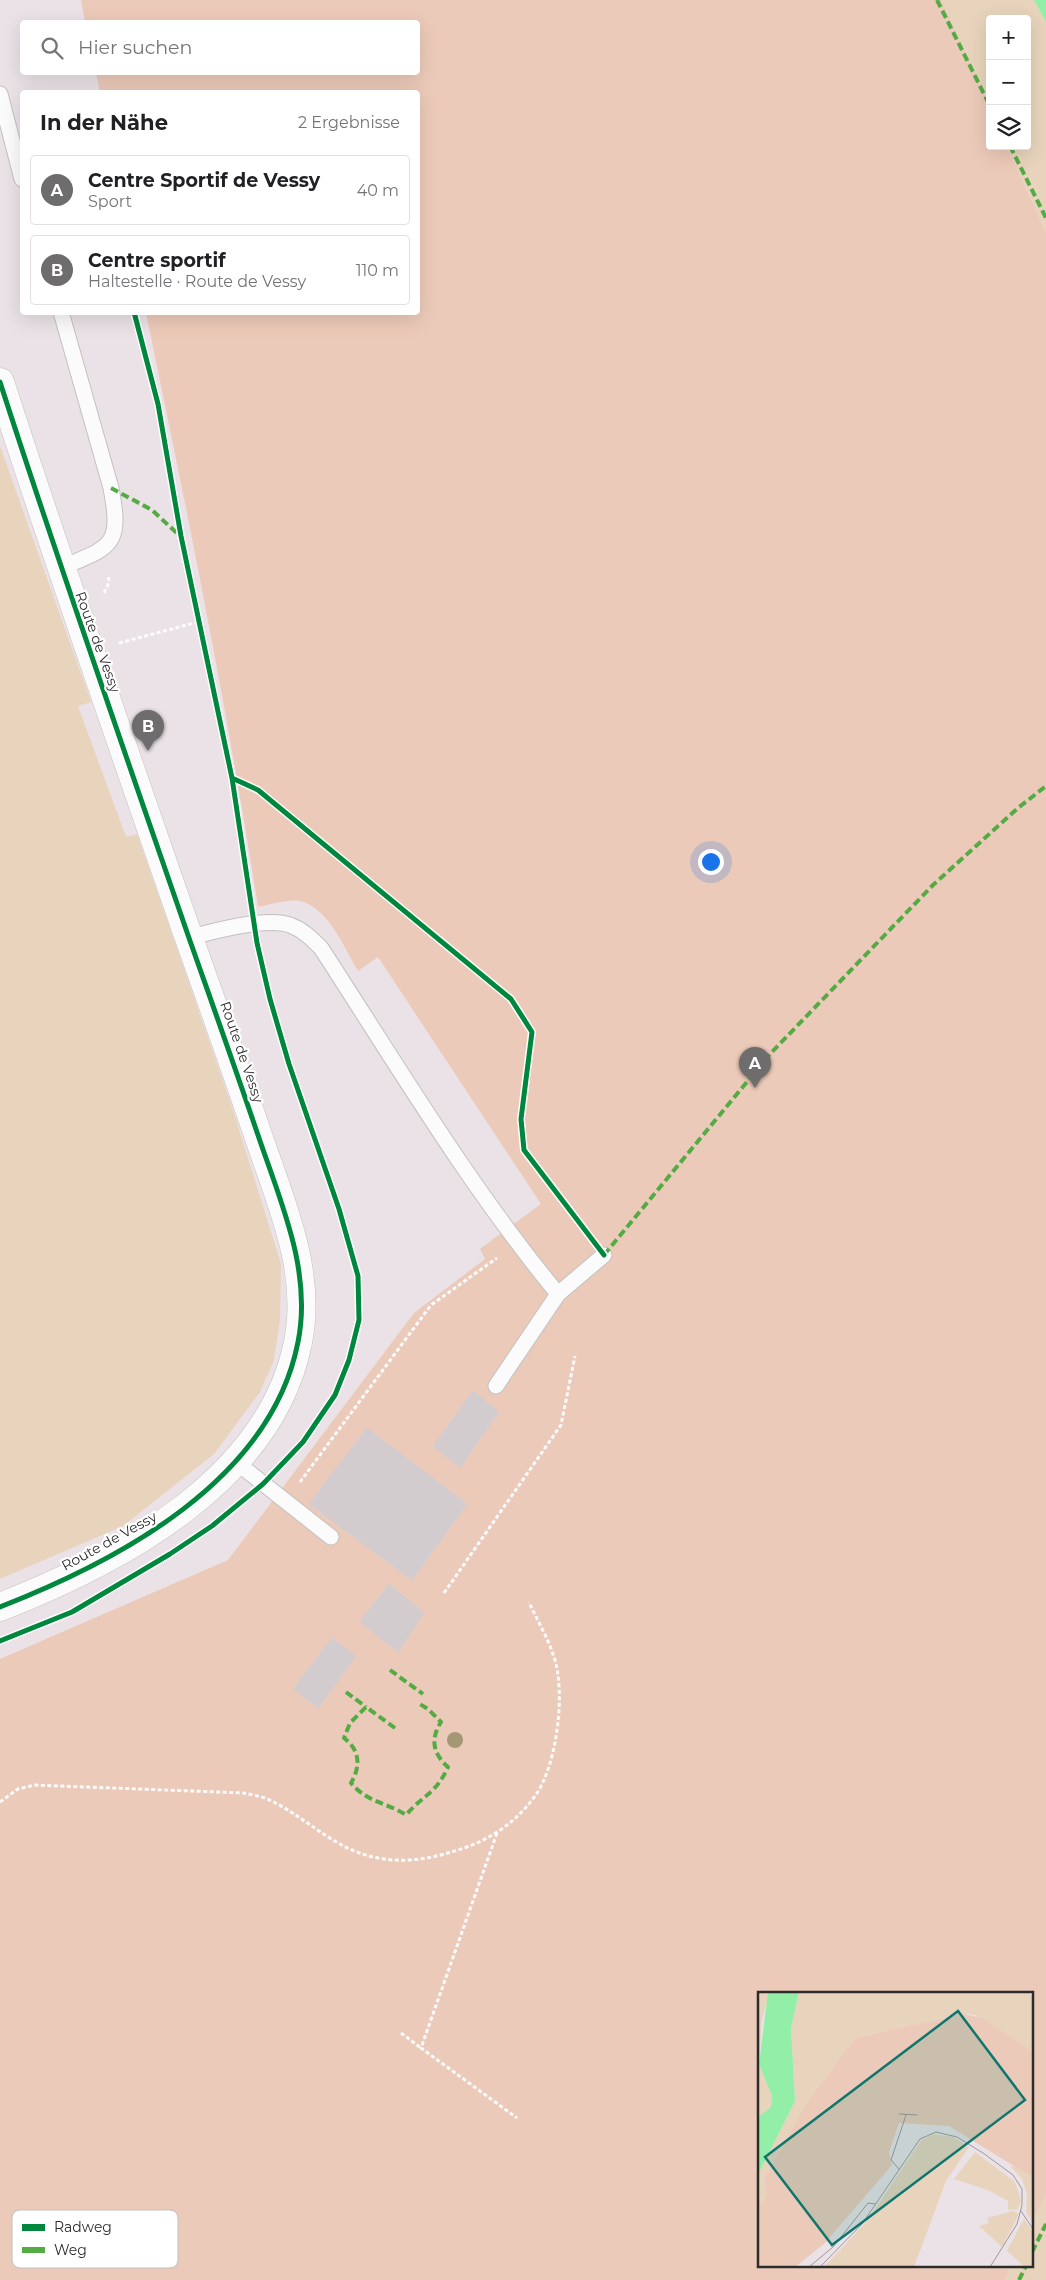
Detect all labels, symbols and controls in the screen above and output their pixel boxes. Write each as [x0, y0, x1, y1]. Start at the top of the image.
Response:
map controls [986, 15, 1031, 150]
button: + [986, 15, 1031, 60]
search box [20, 20, 420, 75]
icon: search [38, 34, 66, 62]
text: Hier suchen [78, 36, 192, 59]
button: − [986, 60, 1031, 105]
button: layers [986, 105, 1031, 150]
text: In der Nähe [40, 110, 168, 135]
text: 2 Ergebnisse [298, 113, 400, 132]
text: Centre Sportif de Vessy [88, 169, 320, 192]
text: A [51, 181, 63, 200]
text: 40 m [357, 181, 399, 200]
text: Sport [88, 192, 132, 211]
text: Centre sportif [88, 249, 226, 272]
text: B [51, 261, 63, 280]
text: 110 m [356, 261, 399, 280]
text: Haltestelle · Route de Vessy [88, 272, 306, 291]
street label: Route de Vessy [71, 589, 125, 695]
pin: B [132, 710, 164, 751]
your location [698, 849, 724, 875]
street label: Route de Vessy [216, 999, 268, 1106]
pin: A [739, 1047, 771, 1088]
street label: Route de Vessy [58, 1507, 160, 1575]
inset map [758, 1992, 1034, 2268]
legend [12, 2210, 178, 2268]
text: Radweg [54, 2218, 112, 2236]
text: Weg [54, 2241, 87, 2259]

